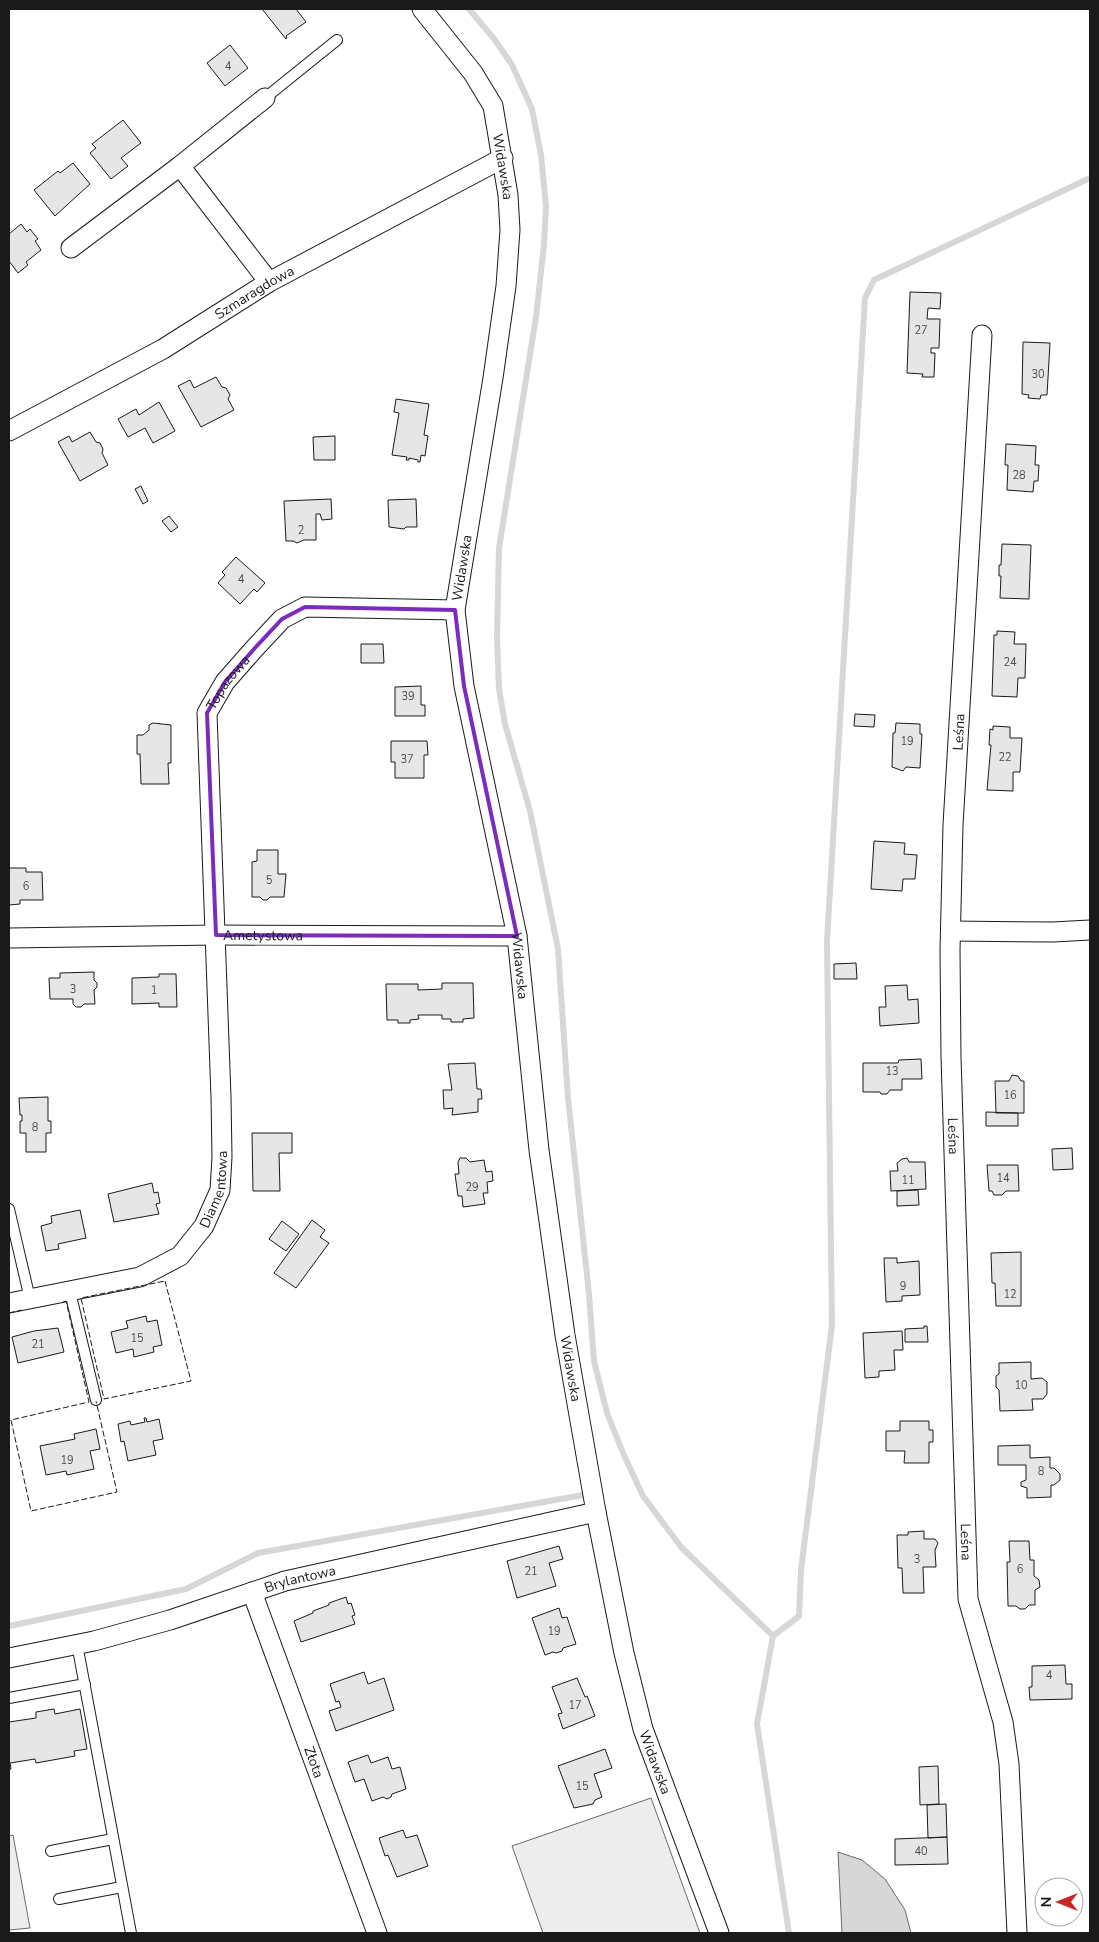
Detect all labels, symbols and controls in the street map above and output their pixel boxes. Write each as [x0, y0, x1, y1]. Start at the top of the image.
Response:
house number: 4 [225, 59, 232, 74]
street label: Widawska [488, 132, 518, 200]
street label: Szmaragdowa [211, 261, 297, 324]
house number: 27 [914, 323, 928, 338]
house number: 30 [1031, 367, 1045, 382]
house number: 28 [1012, 468, 1026, 483]
house number: 2 [298, 523, 304, 538]
street label: Widawska [447, 533, 477, 603]
house number: 4 [238, 572, 245, 587]
street label: Topazowa [201, 651, 254, 713]
house number: 24 [1003, 655, 1017, 670]
house number: 39 [401, 689, 415, 704]
street label: Leśna [949, 713, 969, 751]
house number: 19 [900, 734, 914, 749]
house number: 22 [998, 750, 1012, 765]
house number: 37 [400, 752, 414, 767]
house number: 5 [266, 873, 273, 888]
house number: 6 [23, 879, 30, 894]
street label: Ametystowa [223, 926, 303, 945]
street label: Widawska [507, 932, 533, 1000]
house number: 3 [70, 982, 76, 997]
house number: 1 [151, 983, 157, 998]
house number: 13 [885, 1064, 899, 1079]
house number: 16 [1003, 1088, 1017, 1103]
street label: Leśna [943, 1117, 964, 1155]
house number: 8 [32, 1120, 39, 1135]
street label: Diamentowa [195, 1150, 232, 1231]
house number: 14 [996, 1171, 1010, 1186]
house number: 11 [901, 1173, 915, 1188]
house number: 29 [465, 1180, 479, 1195]
house number: 9 [900, 1279, 906, 1294]
house number: 12 [1003, 1287, 1017, 1302]
house number: 15 [130, 1331, 144, 1346]
street label: Widawska [556, 1334, 586, 1403]
house number: 21 [31, 1337, 45, 1352]
house number: 10 [1014, 1378, 1028, 1393]
house number: 19 [60, 1453, 74, 1468]
house number: 8 [1038, 1464, 1045, 1479]
street label: Leśna [956, 1523, 976, 1561]
house number: 3 [914, 1552, 920, 1567]
street label: Brylantowa [262, 1561, 337, 1597]
house number: 6 [1017, 1562, 1024, 1577]
house number: 21 [524, 1564, 538, 1579]
house number: 19 [547, 1624, 561, 1639]
house number: 4 [1046, 1668, 1053, 1683]
house number: 17 [568, 1698, 582, 1713]
street label: Widawska [635, 1727, 676, 1797]
street label: Złota [300, 1743, 329, 1780]
house number: 15 [575, 1779, 589, 1794]
house number: 40 [914, 1844, 928, 1859]
north arrow [1034, 1877, 1084, 1927]
text: N [1037, 1897, 1056, 1907]

